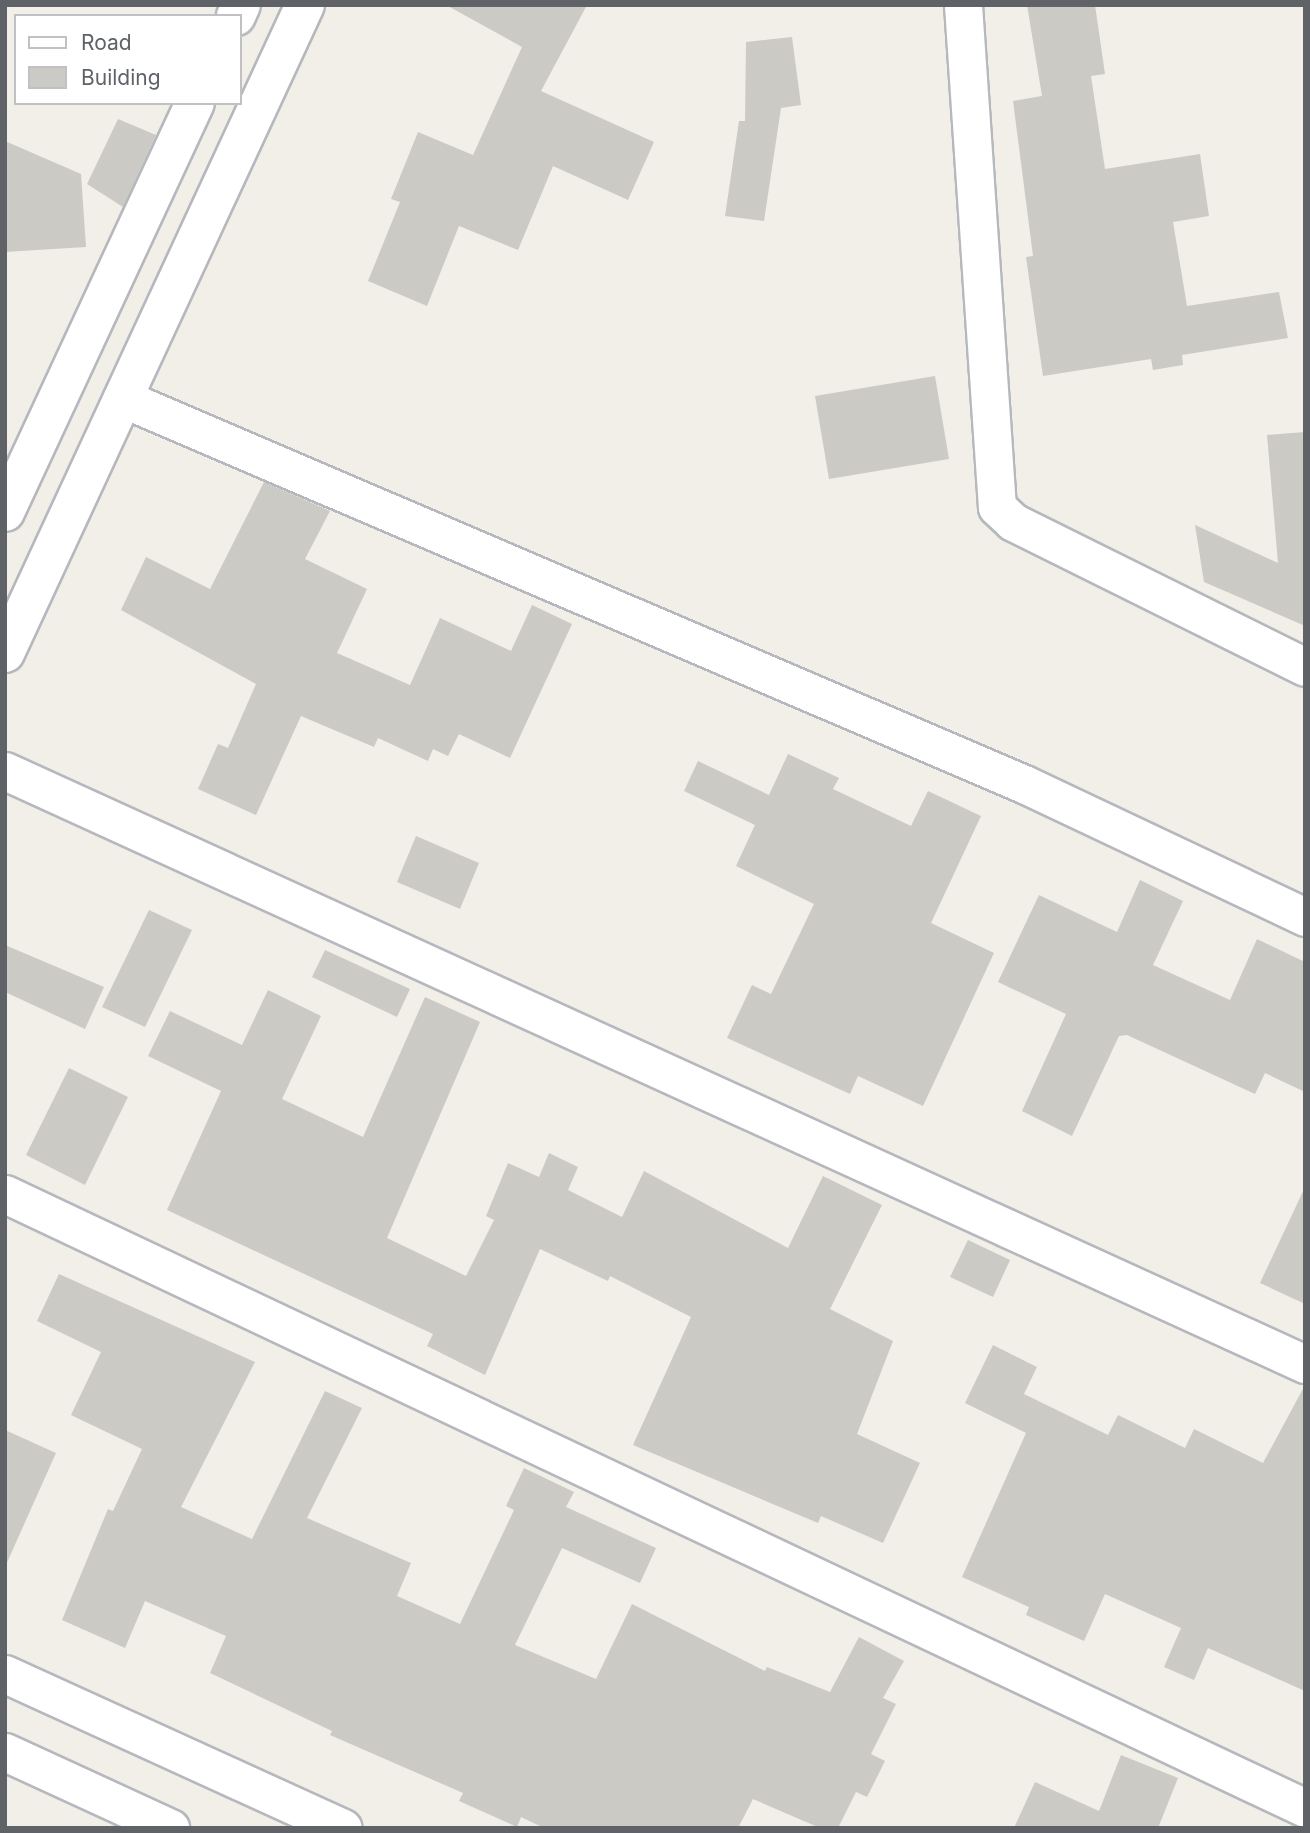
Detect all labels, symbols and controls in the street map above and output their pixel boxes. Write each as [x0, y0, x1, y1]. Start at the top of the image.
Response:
legend [14, 14, 242, 105]
text: Road [81, 30, 132, 55]
text: Building [81, 65, 161, 90]

